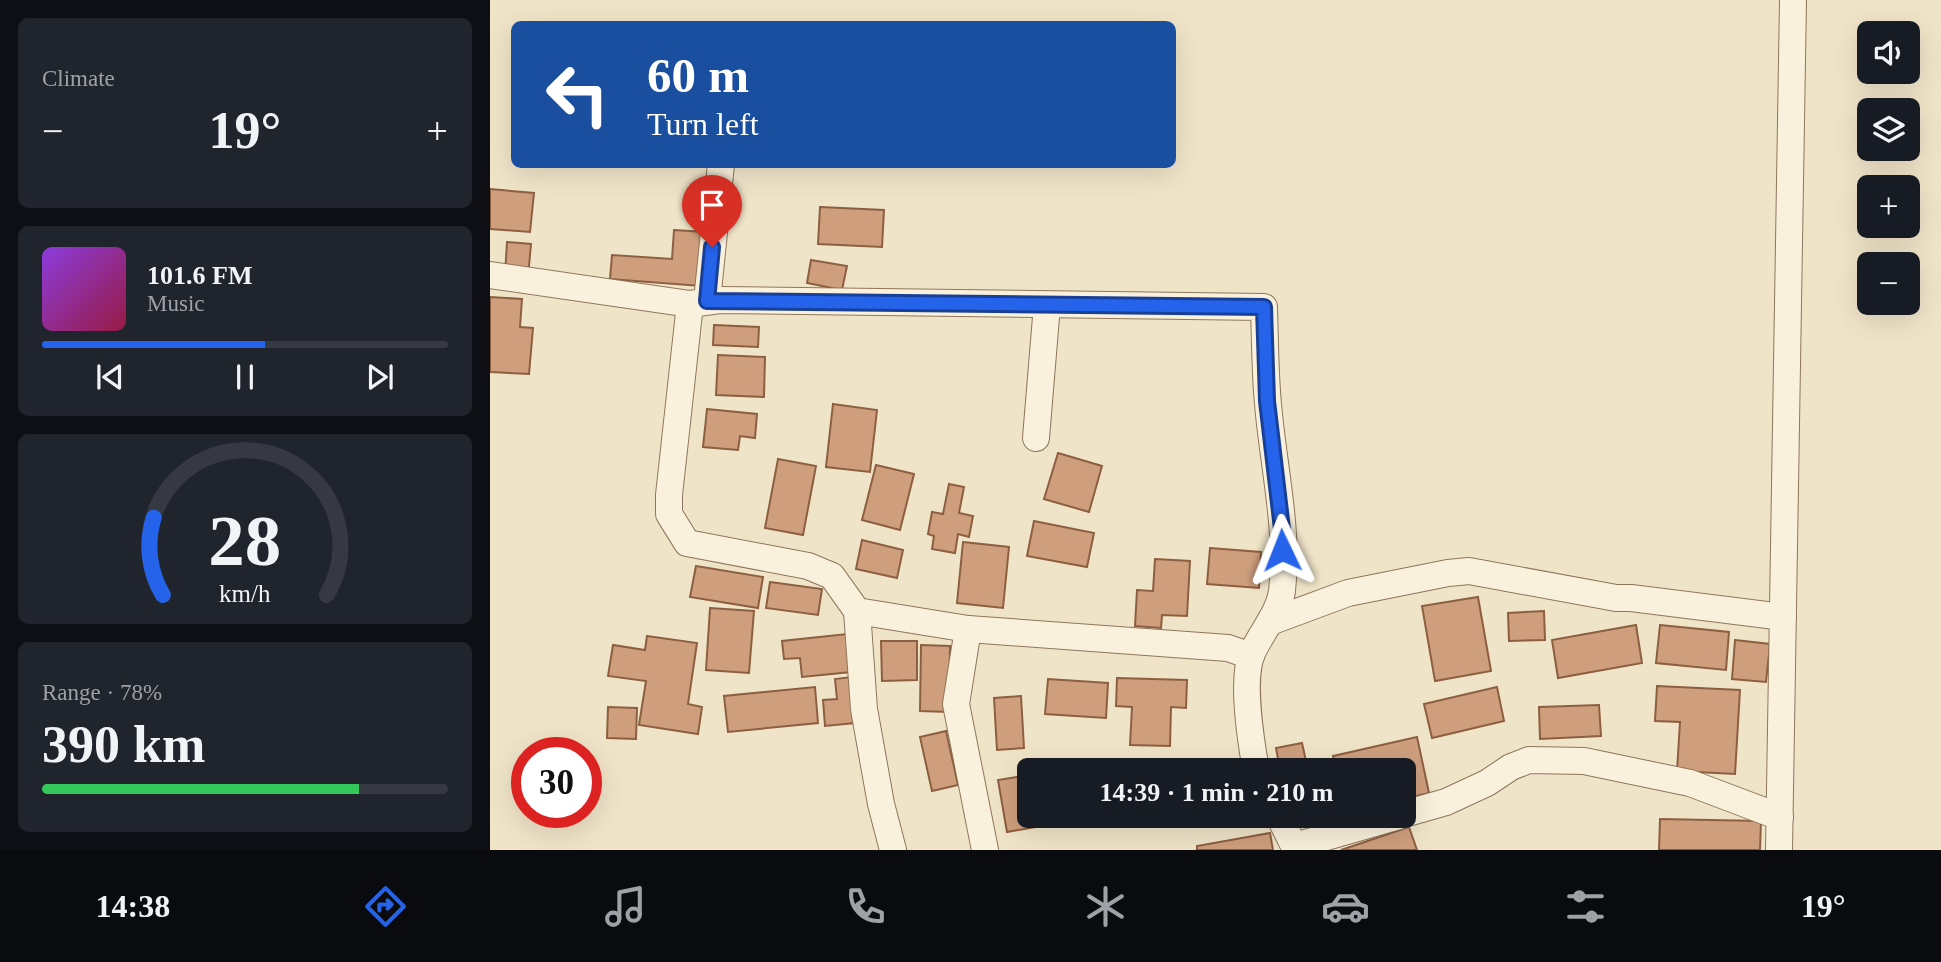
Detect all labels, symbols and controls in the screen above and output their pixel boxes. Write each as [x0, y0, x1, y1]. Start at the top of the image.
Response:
map controls [1857, 21, 1920, 315]
button: sound [1857, 21, 1920, 84]
text: 60 m [647, 48, 749, 103]
icon: left [532, 49, 623, 140]
text: Climate [42, 66, 115, 91]
button: layers [1857, 98, 1920, 161]
text: 19° [209, 102, 281, 159]
text: Turn left [647, 106, 759, 142]
text: − [42, 110, 63, 152]
text: + [427, 110, 448, 152]
pin [682, 175, 742, 247]
button: + [1857, 175, 1920, 238]
icon: arrive [693, 186, 731, 224]
button: − [1857, 252, 1920, 315]
text: 101.6 FM [147, 261, 252, 290]
text: Music [147, 291, 205, 316]
icon: previous [91, 358, 129, 396]
icon: pause [226, 358, 264, 396]
icon: next [361, 358, 399, 396]
text: 28 [209, 500, 281, 581]
position arrow [1245, 513, 1319, 587]
text: km/h [219, 580, 271, 607]
text: Range · 78% [42, 680, 162, 705]
text: 390 km [42, 716, 205, 773]
speed limit sign: 30 [511, 737, 602, 828]
text: 14:39 · 1 min · 210 m [1100, 778, 1334, 807]
icon: directions [361, 882, 410, 931]
icon: music [601, 882, 650, 931]
icon: phone [841, 882, 890, 931]
icon: climate [1081, 882, 1130, 931]
icon: car [1321, 882, 1370, 931]
icon: filters [1561, 882, 1610, 931]
text: 14:38 [95, 888, 170, 924]
text: 19° [1801, 888, 1845, 924]

